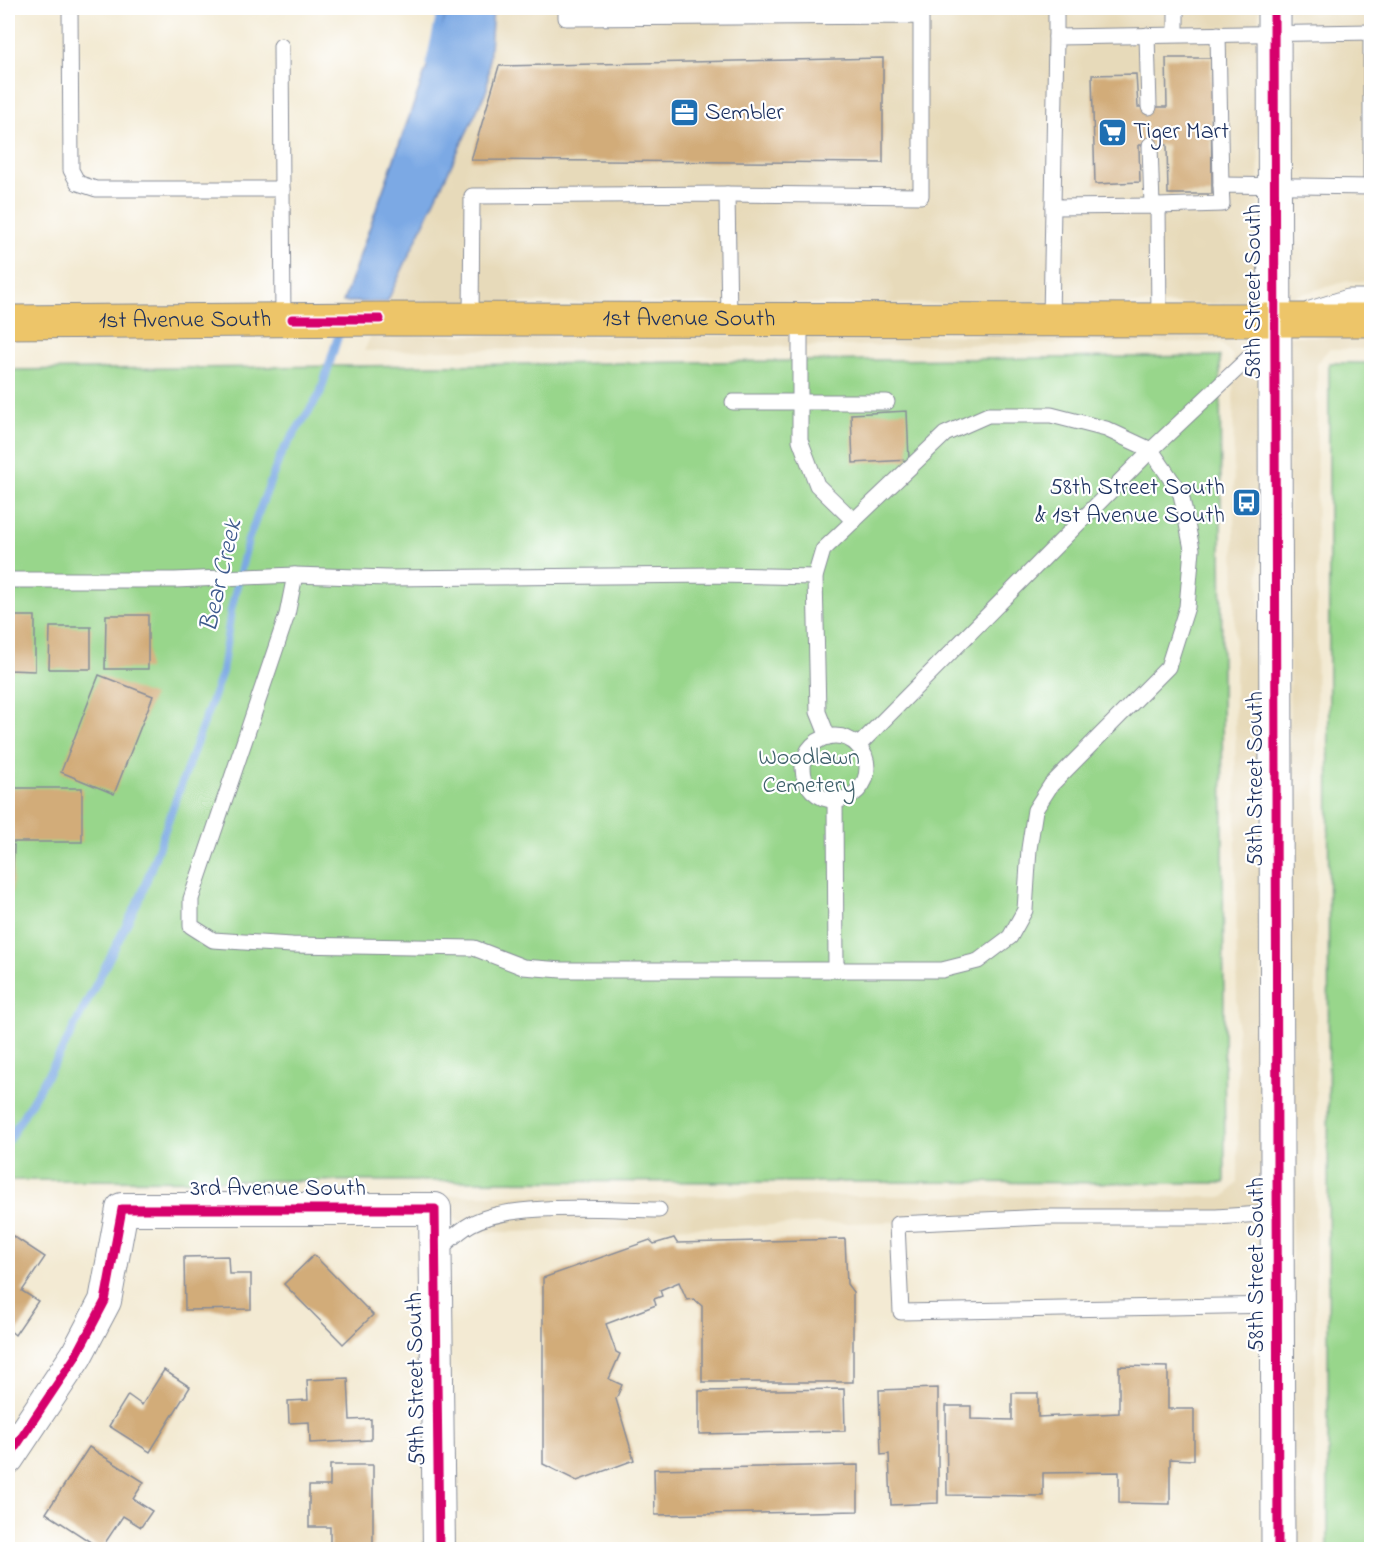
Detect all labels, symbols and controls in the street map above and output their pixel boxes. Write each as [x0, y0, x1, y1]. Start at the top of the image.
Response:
place label: Sembler [705, 96, 785, 131]
office icon: Sembler [668, 97, 700, 129]
place label: Tiger Mart [1133, 115, 1229, 150]
supermarket icon: Tiger Mart [1096, 116, 1128, 148]
street label: 58th Street South [1237, 204, 1272, 380]
street label: 1st Avenue South [98, 302, 272, 339]
street label: 1st Avenue South [603, 302, 775, 337]
place label: 58th Street South & 1st Avenue South [1035, 471, 1225, 534]
bus stop icon: 58th Street South & 1st Avenue South [1230, 486, 1262, 518]
water label: Bear Creek [191, 514, 254, 636]
street label: 58th Street South [1239, 691, 1274, 867]
park label: Woodlawn Cemetery [758, 741, 860, 805]
street label: 3rd Avenue South [190, 1172, 366, 1207]
street label: 58th Street South [1240, 1177, 1275, 1353]
street label: 59th Street South [398, 1292, 436, 1466]

